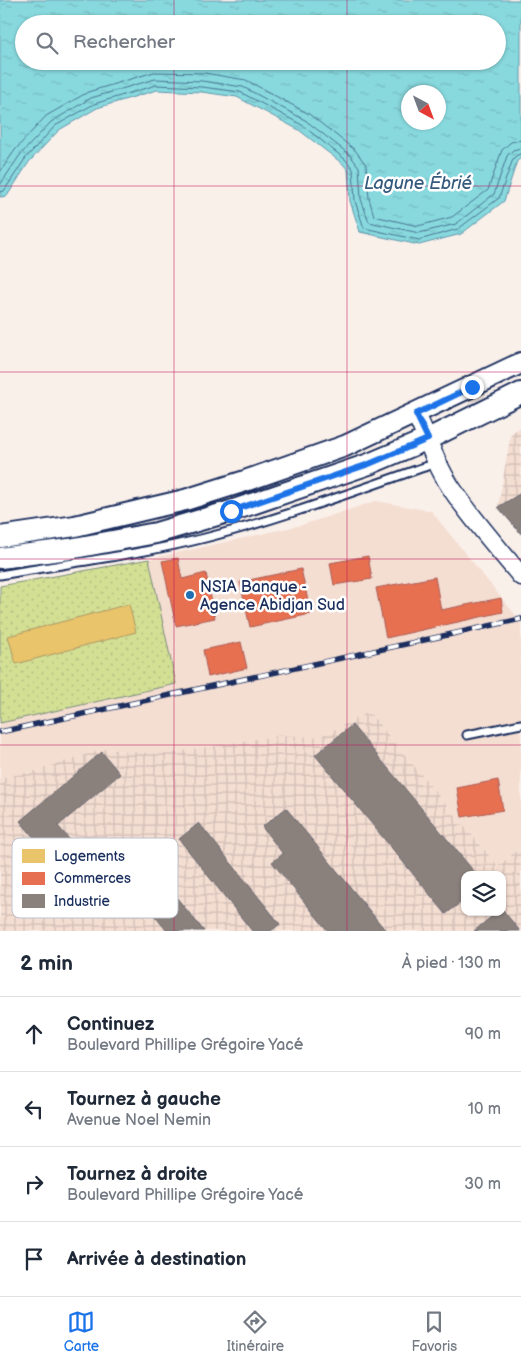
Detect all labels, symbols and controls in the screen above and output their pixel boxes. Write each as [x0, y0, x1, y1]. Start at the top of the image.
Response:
search box [15, 15, 506, 70]
icon: search [33, 29, 61, 57]
text: Rechercher [73, 31, 175, 54]
north arrow [401, 85, 446, 130]
water label: Lagune Ébrié [364, 171, 472, 194]
route end [461, 376, 484, 399]
route start [220, 500, 243, 523]
place label: NSIA Banque - Agence Abidjan Sud [200, 578, 345, 615]
marker: NSIA Banque - Agence Abidjan Sud [184, 589, 196, 601]
legend [12, 838, 178, 918]
text: Logements [54, 848, 125, 865]
text: Commerces [54, 870, 131, 887]
map controls [461, 871, 506, 916]
button: layers [461, 871, 506, 916]
text: Industrie [54, 893, 110, 910]
text: 2 min [20, 951, 73, 976]
text: À pied · 130 m [402, 954, 501, 973]
text: Continuez [67, 1013, 154, 1036]
icon: ahead [20, 1020, 48, 1048]
text: 90 m [465, 1025, 501, 1044]
text: Boulevard Phillipe Grégoire Yacé [67, 1036, 303, 1055]
text: Tournez à gauche [67, 1088, 221, 1111]
icon: left [20, 1095, 48, 1123]
text: 10 m [468, 1100, 501, 1119]
text: Avenue Noel Nemin [67, 1111, 211, 1130]
text: Tournez à droite [67, 1163, 208, 1186]
icon: right [20, 1170, 48, 1198]
text: 30 m [464, 1175, 501, 1194]
text: Boulevard Phillipe Grégoire Yacé [67, 1186, 303, 1205]
icon: arrive [20, 1245, 48, 1273]
text: Arrivée à destination [67, 1248, 246, 1271]
tab: Carte [64, 1308, 99, 1355]
tab: Itinéraire [227, 1308, 284, 1355]
tab: Favoris [412, 1308, 457, 1355]

